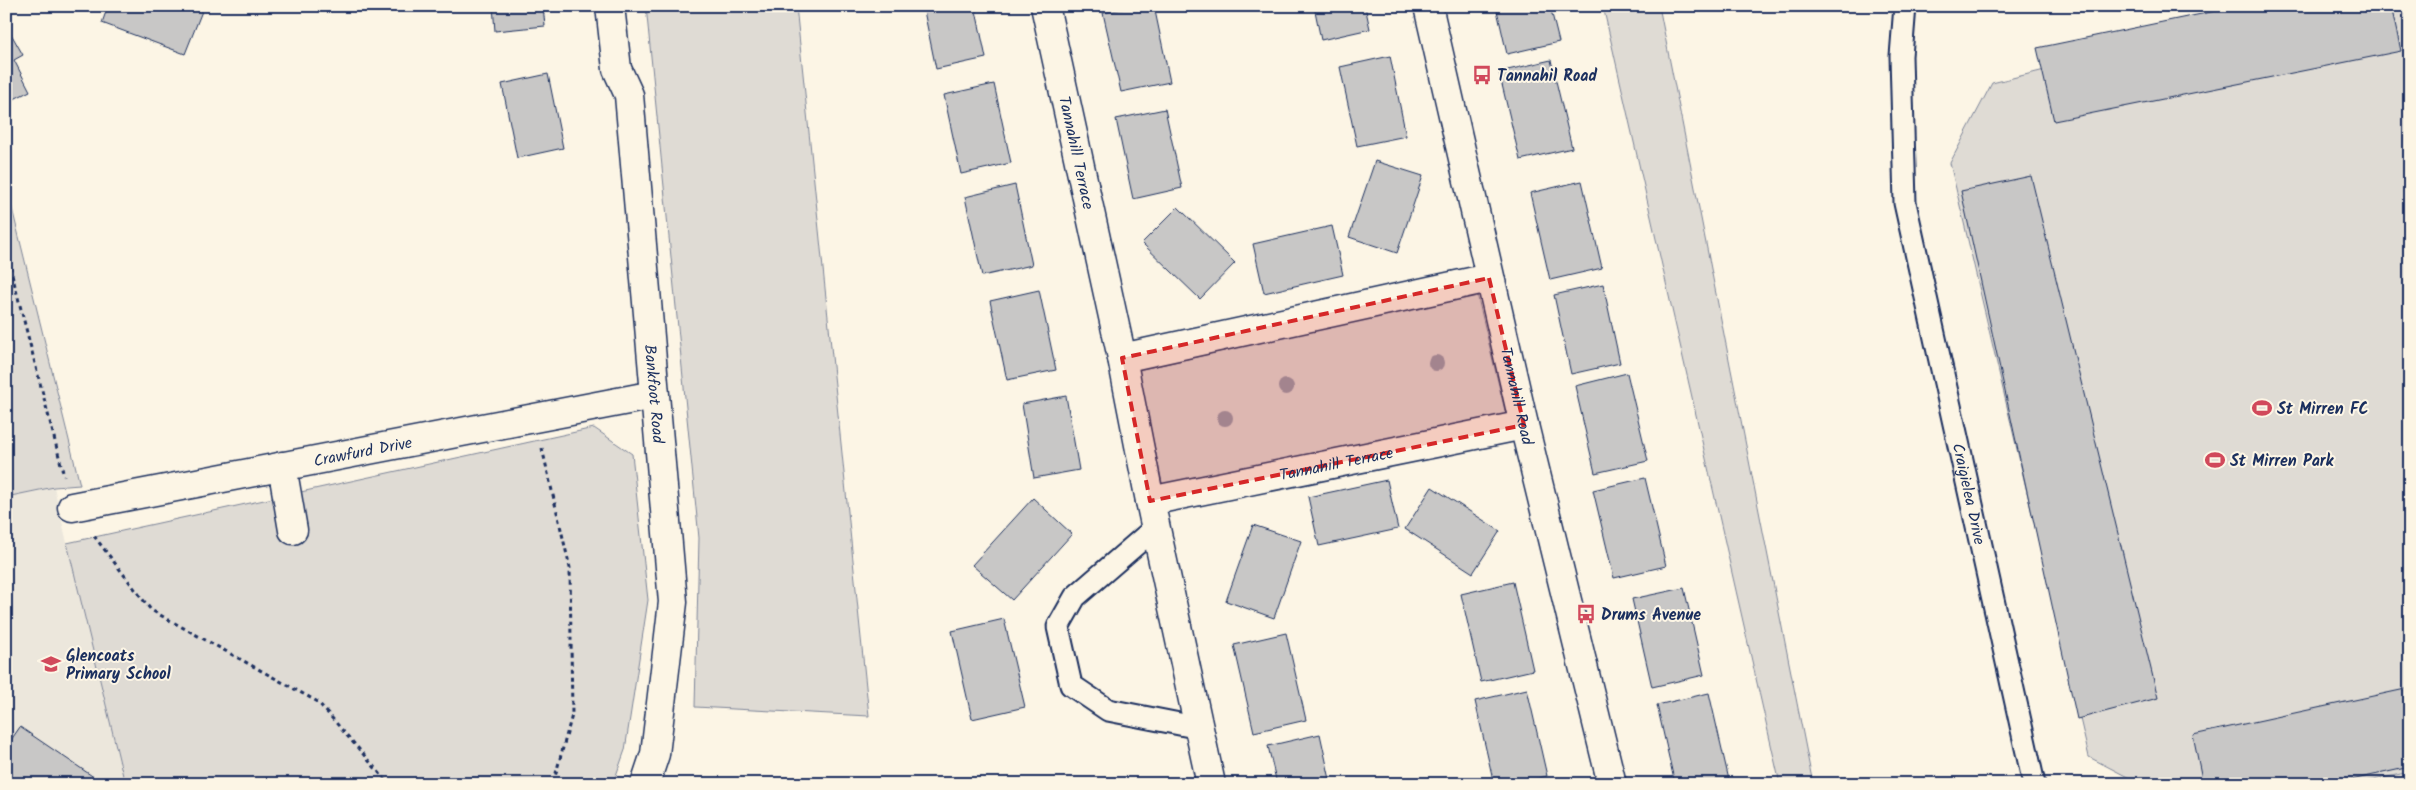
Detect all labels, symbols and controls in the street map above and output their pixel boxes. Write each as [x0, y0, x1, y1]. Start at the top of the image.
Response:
bus stop icon: Tannahil Road [1471, 64, 1493, 86]
place label: Tannahil Road [1497, 64, 1597, 89]
street label: Tannahill Terrace [1051, 94, 1100, 212]
street label: Bankfoot Road [637, 344, 670, 445]
street label: Tannahill Road [1493, 345, 1540, 449]
sports icon: St Mirren FC [2251, 397, 2273, 419]
place label: St Mirren FC [2277, 397, 2368, 422]
street label: Crawfurd Drive [311, 431, 414, 474]
street label: Tannahill Terrace [1277, 441, 1396, 488]
street label: Craigielea Drive [1945, 441, 1991, 547]
sports icon: St Mirren Park [2204, 449, 2226, 471]
place label: St Mirren Park [2230, 449, 2335, 474]
bus stop icon: Drums Avenue [1575, 603, 1597, 625]
place label: Drums Avenue [1601, 603, 1701, 628]
place label: Glencoats Primary School [66, 644, 172, 687]
school or university icon: Glencoats Primary School [40, 653, 62, 675]

